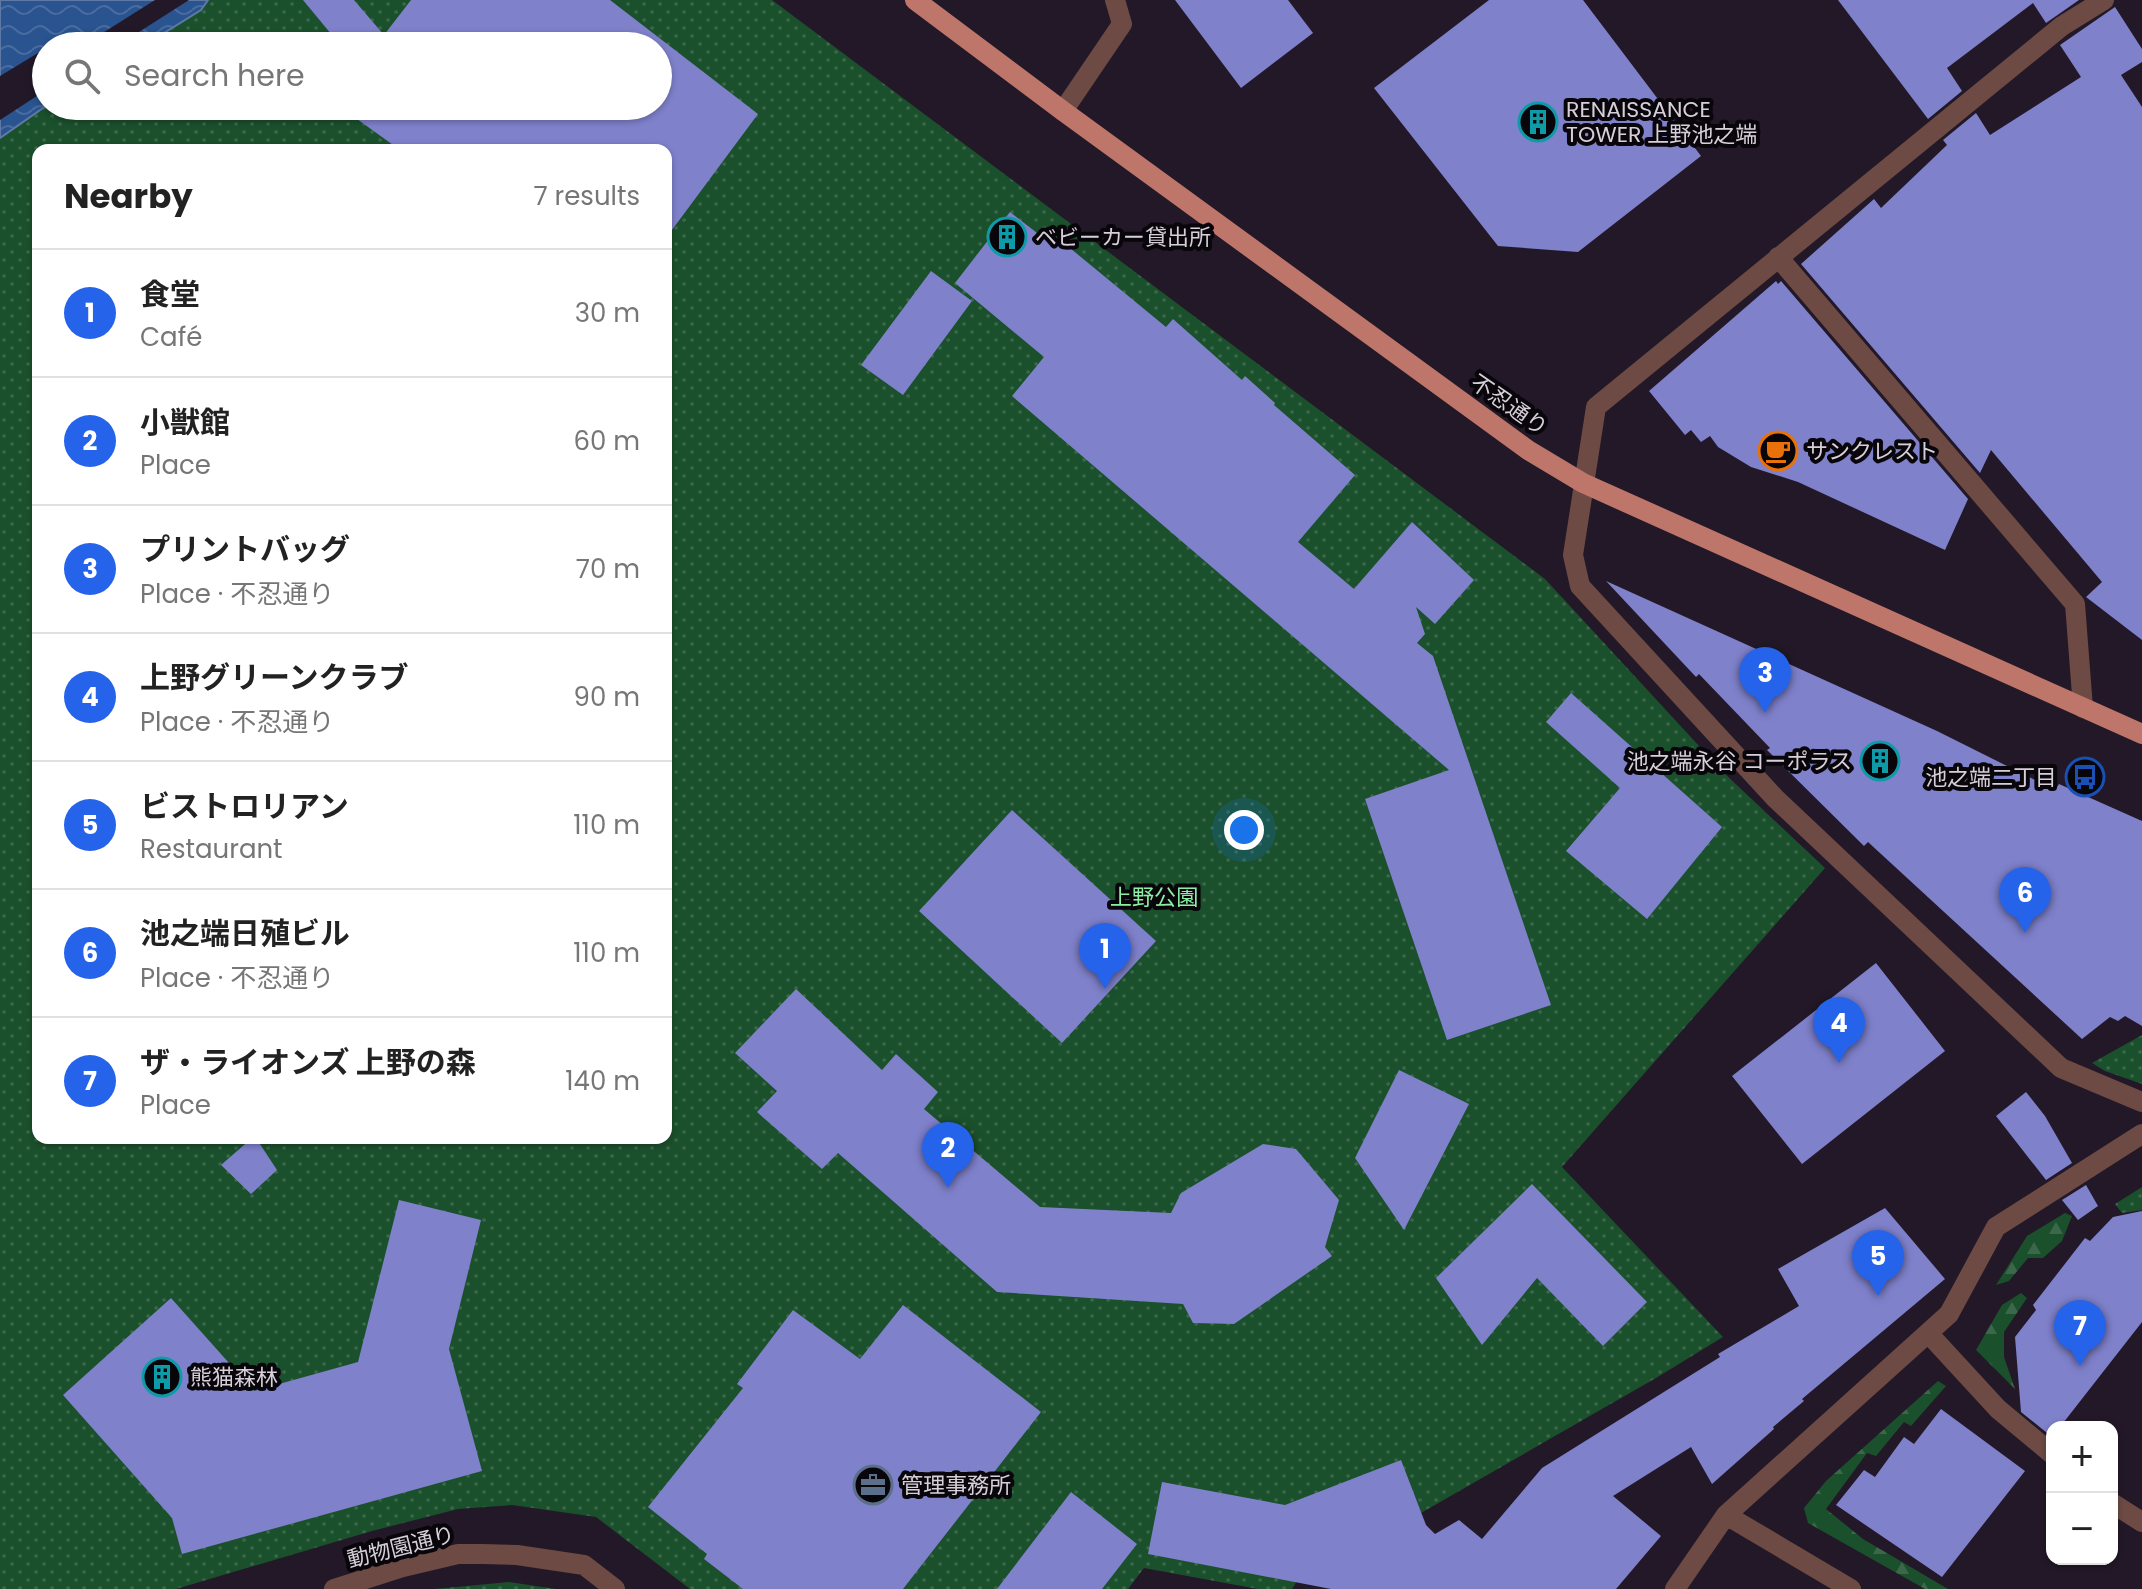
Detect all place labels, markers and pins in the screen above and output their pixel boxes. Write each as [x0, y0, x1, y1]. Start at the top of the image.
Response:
place label: RENAISSANCE TOWER 上野池之端 [1566, 94, 1757, 150]
building icon: RENAISSANCE TOWER 上野池之端 [1517, 101, 1559, 143]
building icon: ベビーカー貸出所 [986, 216, 1028, 258]
place label: ベビーカー貸出所 [1035, 222, 1211, 253]
cafe icon: サンクレスト [1757, 430, 1799, 472]
place label: サンクレスト [1806, 436, 1938, 467]
pin: 3 [1739, 647, 1791, 713]
building icon: 池之端永谷 コーポラス [1859, 740, 1901, 782]
place label: 池之端永谷 コーポラス [1627, 746, 1852, 777]
bus stop icon: 池之端二丁目 [2064, 756, 2106, 798]
place label: 池之端二丁目 [1925, 762, 2057, 793]
pin: 6 [1999, 867, 2051, 933]
pin: 1 [1079, 923, 1131, 989]
pin: 4 [1813, 997, 1865, 1063]
pin: 2 [922, 1122, 974, 1188]
pin: 5 [1852, 1230, 1904, 1296]
pin: 7 [2054, 1300, 2106, 1366]
building icon: 熊猫森林 [141, 1356, 183, 1398]
place label: 熊猫森林 [190, 1362, 278, 1393]
office icon: 管理事務所 [852, 1464, 894, 1506]
place label: 管理事務所 [901, 1470, 1011, 1501]

